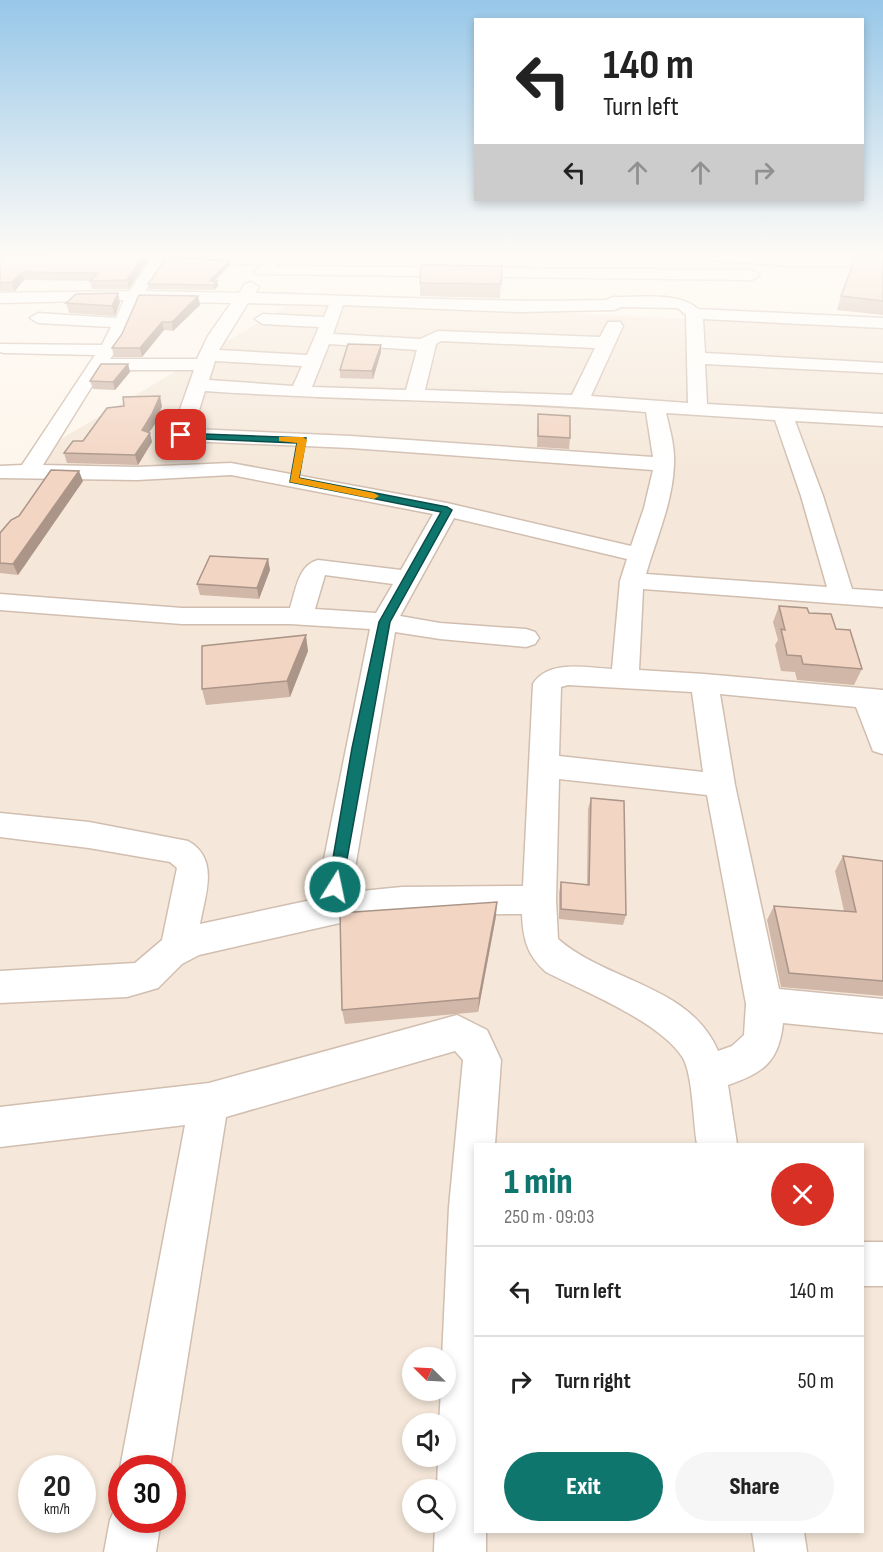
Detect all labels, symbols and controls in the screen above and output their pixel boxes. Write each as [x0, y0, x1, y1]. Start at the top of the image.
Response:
text: 140 m [603, 40, 694, 91]
icon: left [504, 42, 582, 120]
text: Turn left [603, 91, 679, 123]
icon: left [558, 156, 591, 189]
icon: ahead [621, 156, 654, 189]
icon: ahead [684, 156, 717, 189]
icon: right [747, 156, 780, 189]
pin [155, 409, 206, 460]
icon: arrive [164, 418, 197, 451]
position arrow [303, 855, 367, 919]
text: 1 min [504, 1161, 572, 1204]
button: close [771, 1163, 834, 1226]
text: 250 m · 09:03 [504, 1205, 594, 1229]
icon: left [504, 1275, 537, 1308]
text: Turn left [555, 1278, 621, 1305]
text: 140 m [790, 1278, 834, 1305]
north arrow [402, 1347, 456, 1401]
map controls [402, 1347, 456, 1533]
icon: right [504, 1365, 537, 1398]
text: Turn right [555, 1368, 631, 1395]
text: 50 m [798, 1368, 834, 1395]
button: sound [402, 1413, 456, 1467]
button: Exit [504, 1452, 663, 1521]
button: Share [675, 1452, 834, 1521]
speed limit sign: 30 [108, 1455, 186, 1533]
text: 20 [43, 1469, 71, 1505]
button: search [402, 1479, 456, 1533]
text: km/h [44, 1500, 70, 1519]

